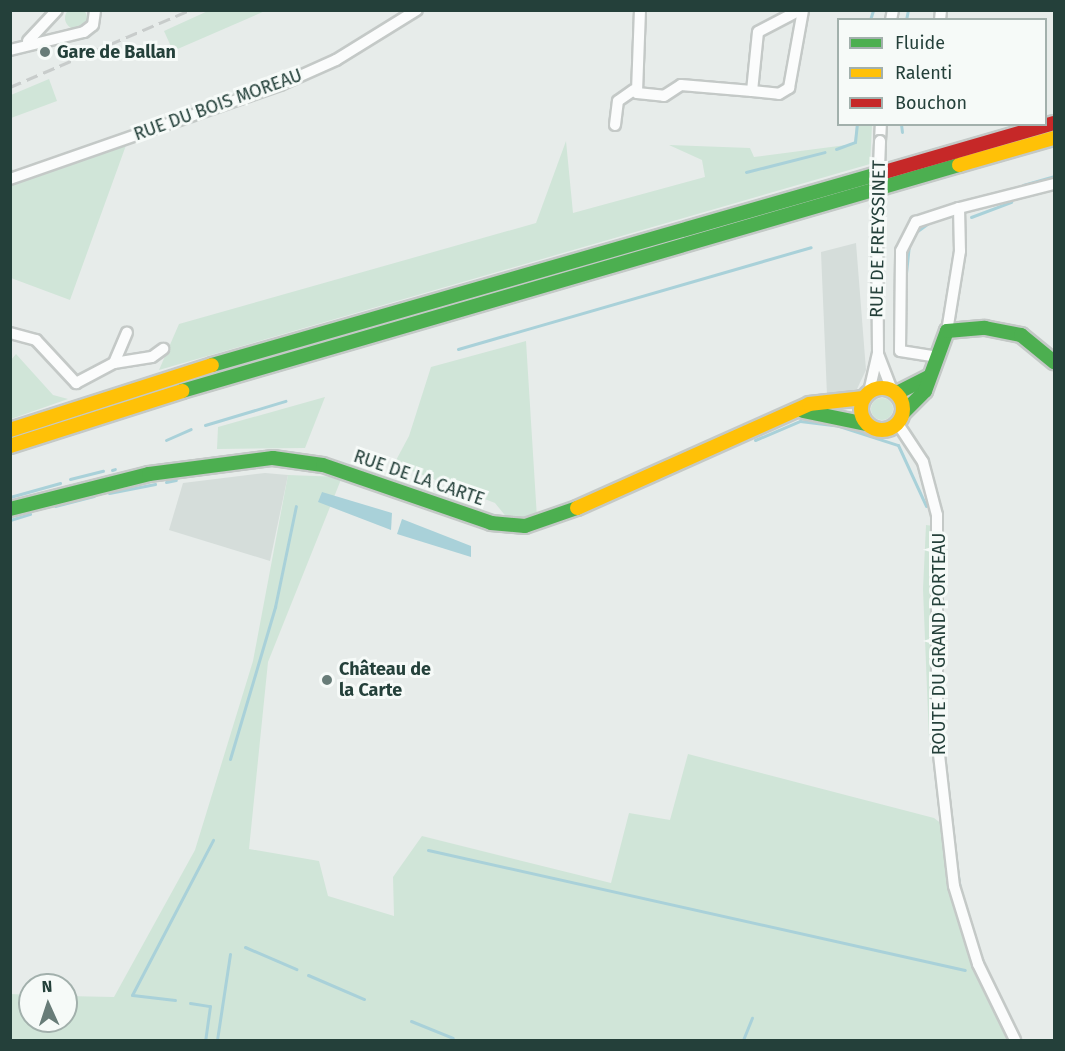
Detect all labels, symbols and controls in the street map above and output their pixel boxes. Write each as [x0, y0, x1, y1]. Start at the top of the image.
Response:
legend [837, 18, 1047, 126]
text: Fluide [895, 32, 945, 54]
place label: Gare de Ballan [57, 41, 176, 63]
marker: Gare de Ballan [38, 45, 52, 59]
text: Ralenti [895, 62, 952, 84]
street label: RUE DU BOIS MOREAU [131, 64, 305, 146]
text: Bouchon [895, 92, 967, 114]
street label: RUE DE FREYSSINET [866, 160, 890, 318]
street label: RUE DE LA CARTE [351, 445, 487, 511]
street label: ROUTE DU GRAND PORTEAU [928, 533, 950, 755]
place label: Château de la Carte [339, 659, 431, 702]
marker: Château de la Carte [320, 673, 334, 687]
north arrow [18, 973, 78, 1033]
text: N [41, 977, 53, 996]

